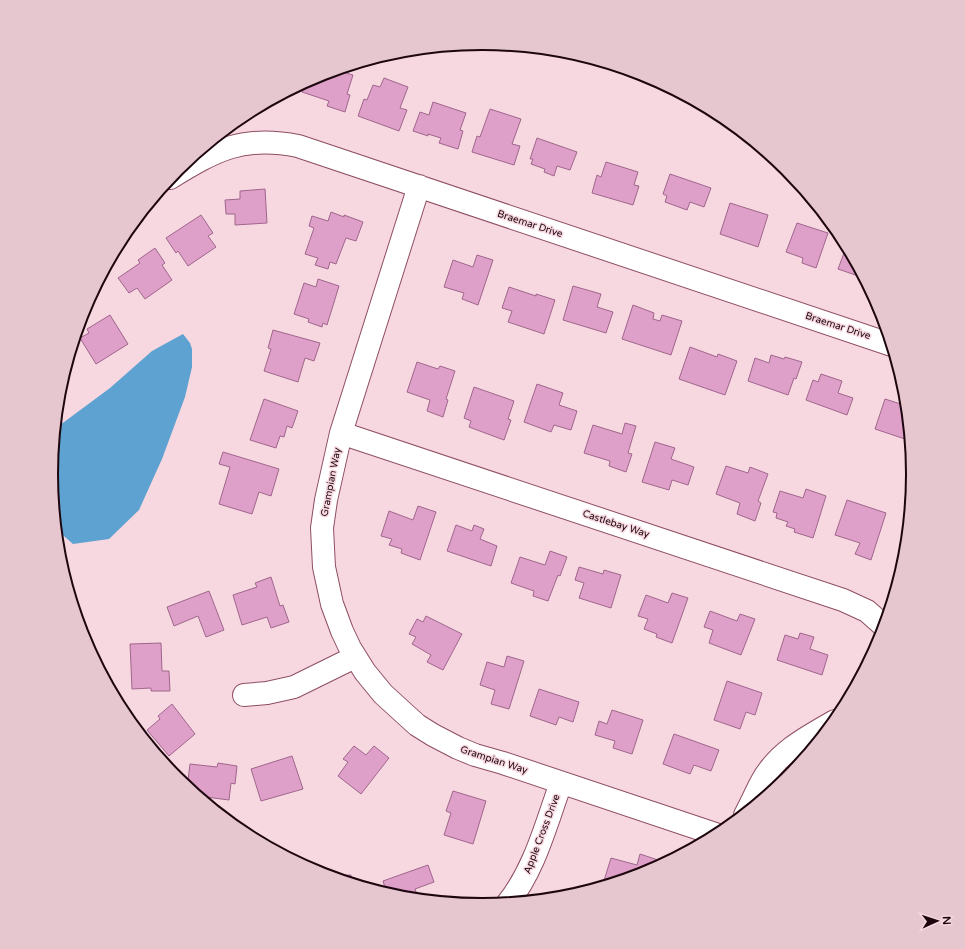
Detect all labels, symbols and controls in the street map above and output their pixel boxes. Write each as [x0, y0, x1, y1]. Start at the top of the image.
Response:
street label: Braemar Drive [496, 208, 564, 240]
street label: Braemar Drive [804, 310, 872, 342]
street label: Grampian Way [318, 446, 344, 517]
street label: Castlebay Way [581, 508, 652, 541]
street label: Grampian Way [459, 743, 530, 777]
street label: Apple Cross Drive [521, 792, 563, 875]
north arrow [917, 901, 957, 941]
text: N [940, 916, 953, 925]

